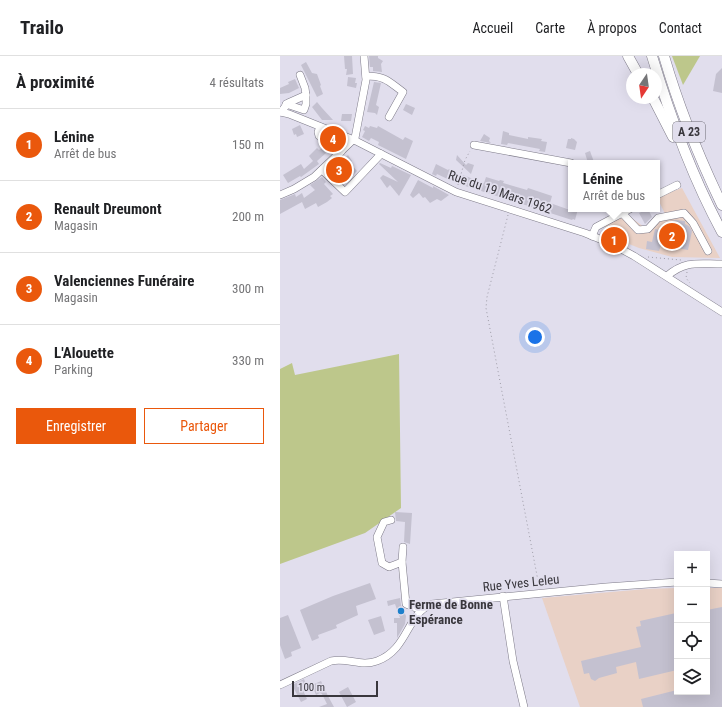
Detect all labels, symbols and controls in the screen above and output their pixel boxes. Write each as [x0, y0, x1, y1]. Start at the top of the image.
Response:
text: Trailo [20, 16, 64, 39]
text: Accueil [472, 20, 513, 36]
text: Carte [535, 20, 565, 36]
text: À propos [587, 20, 637, 36]
text: Contact [659, 20, 702, 36]
north arrow [626, 68, 662, 104]
text: À proximité [16, 72, 94, 92]
text: 4 résultats [210, 75, 264, 90]
road number: A 23 [673, 122, 705, 142]
pin: 4 [320, 124, 346, 154]
text: Lénine [54, 128, 94, 146]
text: 1 [26, 137, 32, 152]
text: 150 m [232, 137, 264, 152]
text: Arrêt de bus [54, 146, 116, 161]
pin: 3 [326, 155, 352, 185]
popup [568, 160, 660, 212]
street label: Rue du 19 Mars 1962 [446, 167, 554, 217]
text: Lénine [583, 170, 623, 188]
text: Arrêt de bus [583, 188, 645, 203]
text: Renault Dreumont [54, 200, 162, 218]
text: 2 [26, 209, 32, 224]
text: 200 m [232, 209, 264, 224]
text: Magasin [54, 218, 98, 233]
pin: 2 [659, 221, 685, 251]
pin: 1 [601, 225, 627, 255]
text: Valenciennes Funéraire [54, 272, 194, 290]
text: 3 [26, 281, 32, 296]
text: 300 m [232, 281, 264, 296]
text: Magasin [54, 290, 98, 305]
your location [525, 327, 545, 347]
text: L'Alouette [54, 344, 114, 362]
text: 4 [26, 353, 32, 368]
text: 330 m [232, 353, 264, 368]
text: Parking [54, 362, 93, 377]
button: Enregistrer [16, 408, 136, 444]
button: Partager [144, 408, 264, 444]
map controls [674, 551, 710, 695]
button: + [674, 551, 710, 587]
street label: Rue Yves Leleu [482, 572, 560, 594]
button: − [674, 587, 710, 623]
place label: Ferme de Bonne Espérance [409, 597, 493, 627]
marker: Ferme de Bonne Espérance [396, 606, 406, 616]
button: locate [674, 623, 710, 659]
button: layers [674, 659, 710, 695]
scale bar [292, 679, 378, 698]
text: 100 m [298, 681, 325, 694]

